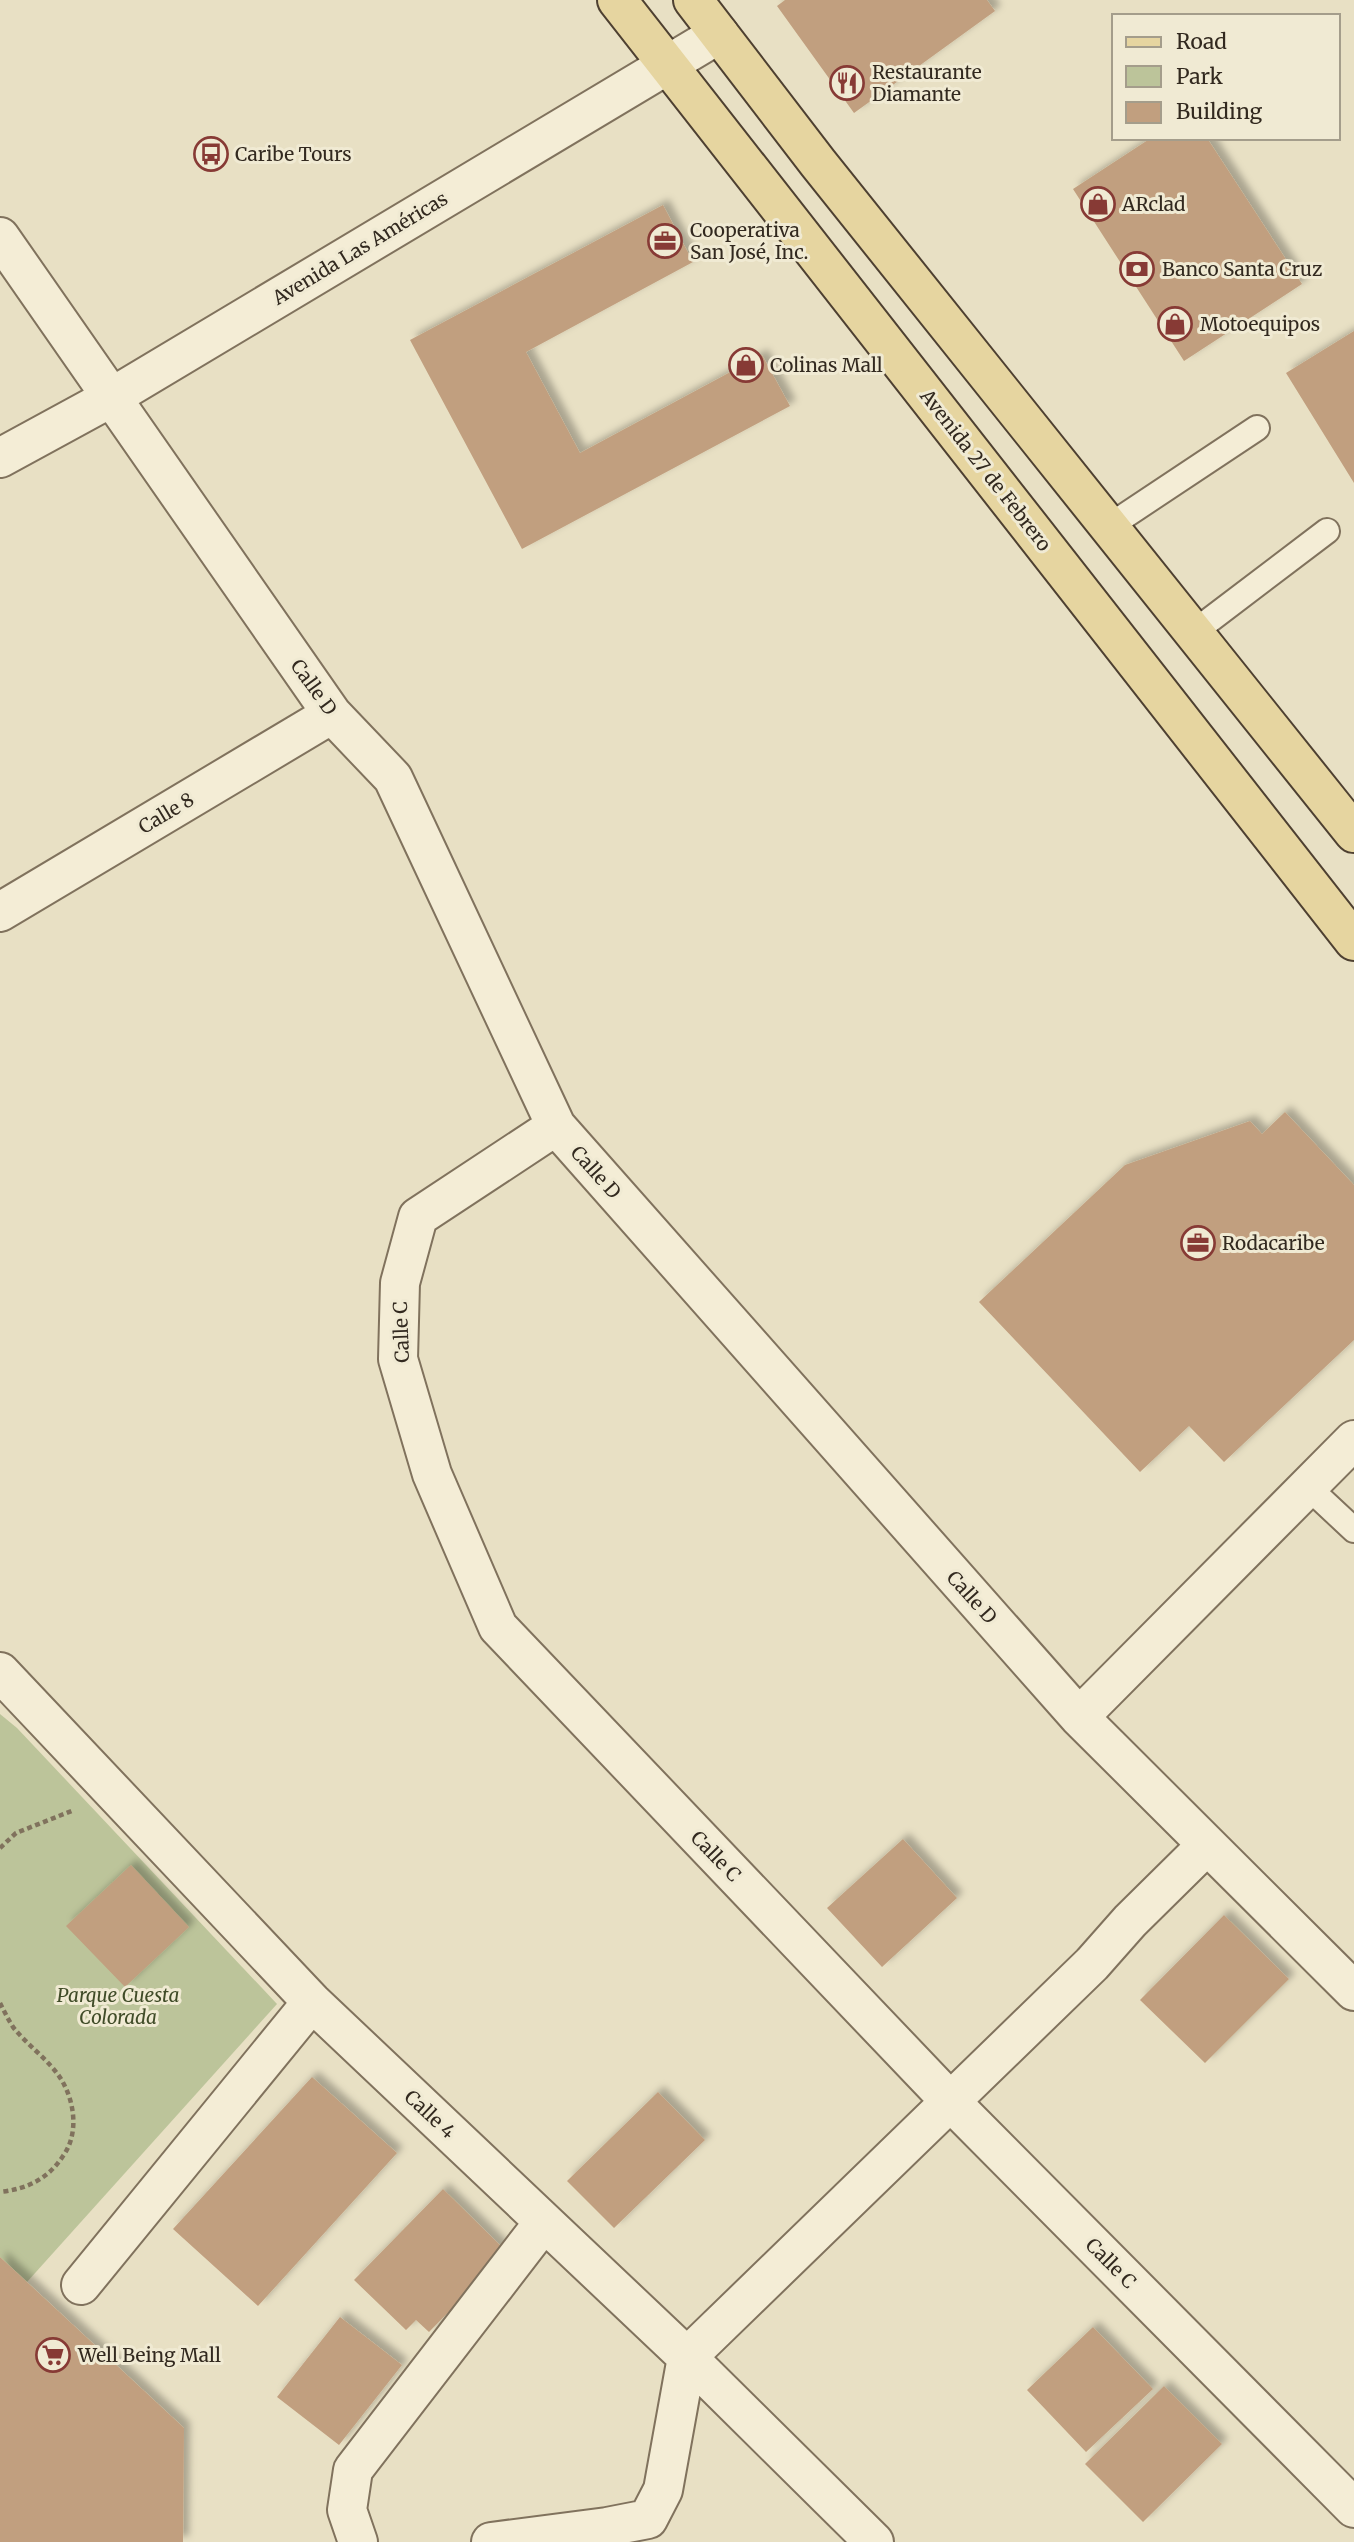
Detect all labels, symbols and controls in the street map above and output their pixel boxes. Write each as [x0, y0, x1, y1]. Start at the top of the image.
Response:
legend [1112, 14, 1340, 140]
text: Road [1176, 28, 1227, 55]
place label: Restaurante Diamante [872, 60, 982, 106]
text: Park [1176, 63, 1223, 90]
restaurant icon: Restaurante Diamante [828, 64, 866, 102]
text: Building [1176, 98, 1263, 125]
bus stop icon: Caribe Tours [192, 135, 230, 173]
place label: Caribe Tours [235, 142, 352, 166]
shop icon: ARclad [1079, 185, 1117, 223]
street label: Avenida Las Américas [267, 186, 452, 310]
place label: ARclad [1121, 192, 1186, 216]
place label: Cooperativa San José, Inc. [690, 218, 808, 264]
office icon: Cooperativa San José, Inc. [646, 222, 684, 260]
bank icon: Banco Santa Cruz [1118, 250, 1156, 288]
place label: Banco Santa Cruz [1162, 257, 1322, 281]
shop icon: Motoequipos [1156, 305, 1194, 343]
place label: Motoequipos [1200, 312, 1320, 336]
shop icon: Colinas Mall [727, 346, 765, 384]
place label: Colinas Mall [770, 353, 883, 377]
street label: Avenida 27 de Febrero [915, 383, 1057, 556]
street label: Calle D [286, 654, 342, 720]
street label: Calle 8 [134, 787, 198, 839]
street label: Calle D [566, 1140, 626, 1204]
office icon: Rodacaribe [1179, 1224, 1217, 1262]
place label: Rodacaribe [1222, 1231, 1325, 1255]
street label: Calle C [388, 1301, 414, 1363]
street label: Calle D [942, 1565, 1002, 1629]
street label: Calle C [686, 1826, 746, 1886]
park label: Parque Cuesta Colorada [57, 1983, 179, 2029]
street label: Calle 4 [400, 2085, 461, 2144]
street label: Calle C [1081, 2233, 1141, 2293]
supermarket icon: Well Being Mall [34, 2336, 72, 2374]
place label: Well Being Mall [77, 2343, 221, 2367]

